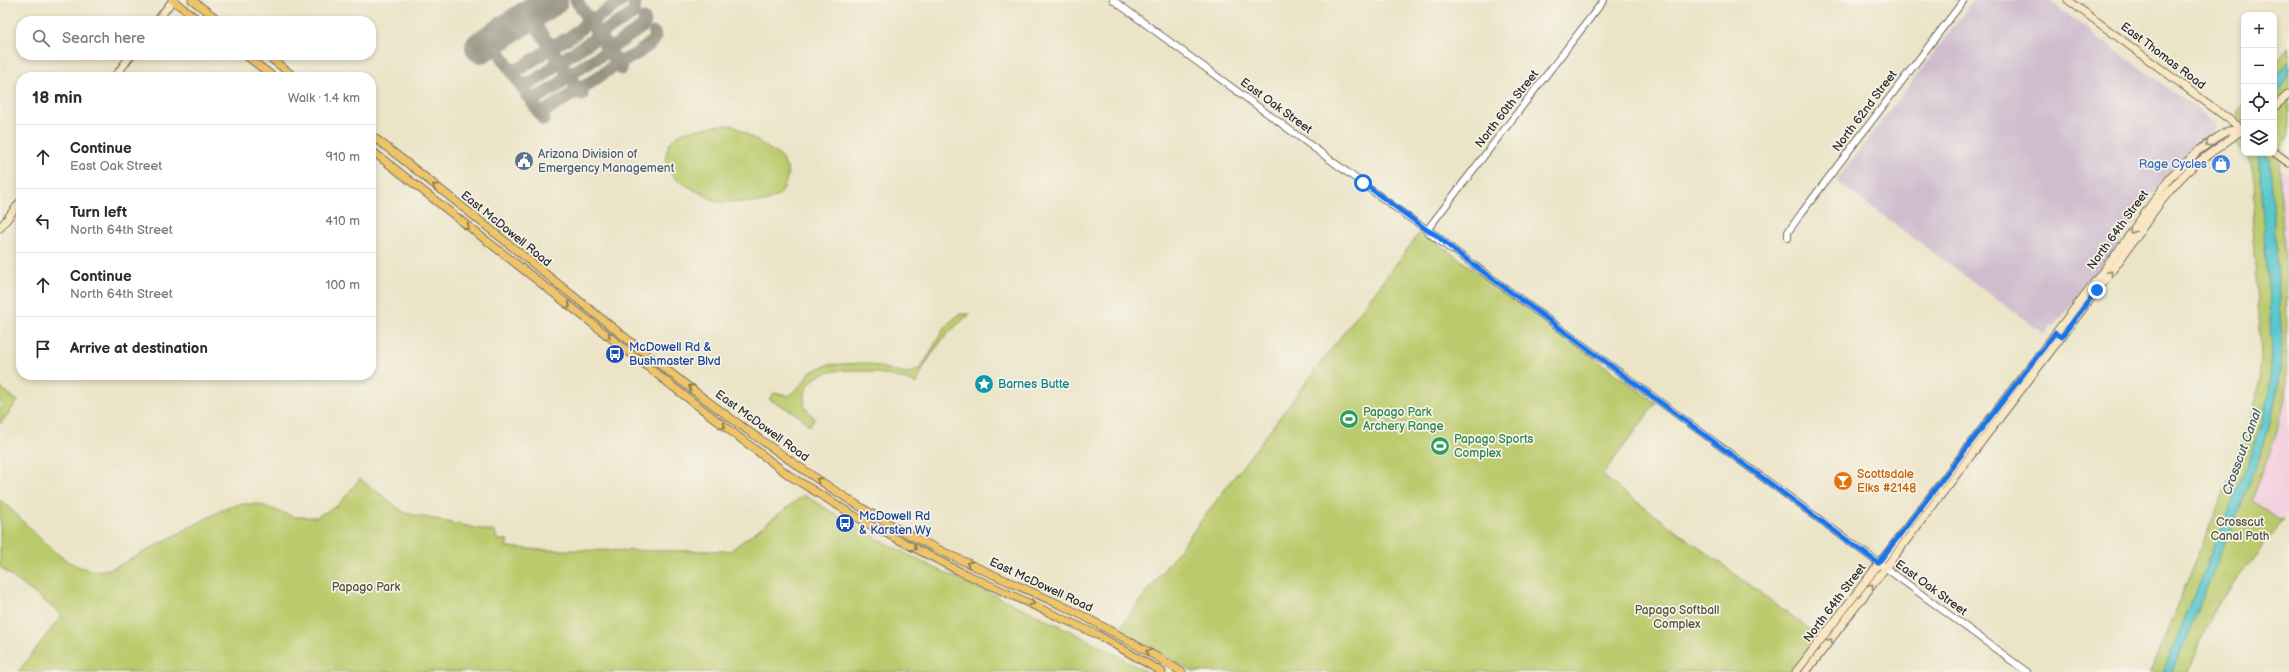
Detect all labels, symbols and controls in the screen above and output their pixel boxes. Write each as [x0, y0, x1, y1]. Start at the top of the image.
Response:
map controls [2241, 12, 2277, 156]
button: + [2241, 12, 2277, 48]
search box [16, 16, 376, 60]
street label: East Thomas Road [2118, 19, 2209, 93]
icon: search [30, 27, 52, 49]
text: Search here [62, 29, 145, 48]
button: − [2241, 48, 2277, 84]
street label: North 60th Street [1472, 67, 1542, 151]
street label: North 62nd Street [1830, 67, 1901, 155]
street label: East Oak Street [1237, 75, 1315, 137]
button: locate [2241, 84, 2277, 120]
text: 18 min [32, 88, 82, 108]
text: Walk · 1.4 km [288, 90, 360, 106]
button: layers [2241, 120, 2277, 156]
text: Continue [70, 139, 132, 158]
one-way arrow [2205, 139, 2212, 146]
icon: ahead [32, 146, 54, 168]
place label: Arizona Division of Emergency Management [538, 147, 675, 176]
text: 910 m [326, 149, 360, 165]
public building icon: Arizona Division of Emergency Management [513, 150, 535, 172]
shop icon: Rage Cycles [2210, 153, 2232, 175]
place label: Rage Cycles [2139, 157, 2207, 172]
text: East Oak Street [70, 158, 162, 174]
route start [1354, 174, 1372, 192]
one-way arrow [433, 184, 440, 191]
street label: North 64th Street [2084, 187, 2152, 273]
street label: East McDowell Road [458, 188, 554, 270]
text: Turn left [70, 203, 127, 222]
icon: left [32, 210, 54, 232]
text: 410 m [325, 213, 360, 229]
text: North 64th Street [70, 222, 173, 238]
one-way arrow [463, 222, 470, 229]
one-way arrow [2130, 226, 2137, 233]
text: Continue [70, 267, 132, 286]
one-way arrow [2105, 270, 2112, 277]
icon: ahead [32, 274, 54, 296]
text: 100 m [325, 277, 360, 293]
route end [2088, 281, 2106, 299]
text: North 64th Street [70, 286, 173, 302]
one-way arrow [563, 301, 570, 308]
one-way arrow [604, 332, 611, 339]
icon: arrive [32, 338, 54, 360]
text: Arrive at destination [70, 339, 208, 358]
place label: McDowell Rd & Bushmaster Blvd [629, 340, 721, 369]
bus stop icon: McDowell Rd & Bushmaster Blvd [604, 343, 626, 365]
place icon: Barnes Butte [973, 373, 995, 395]
place label: Barnes Butte [998, 377, 1069, 392]
one-way arrow [688, 385, 695, 392]
street label: East McDowell Road [712, 387, 812, 465]
place label: Papago Park Archery Range [1363, 405, 1444, 434]
water label: Crosscut Canal [2219, 406, 2265, 497]
sports icon: Papago Park Archery Range [1338, 408, 1360, 430]
one-way arrow [718, 421, 725, 428]
place label: Papago Sports Complex [1454, 432, 1533, 461]
sports icon: Papago Sports Complex [1429, 435, 1451, 457]
place label: Scottsdale Elks #2148 [1857, 467, 1916, 496]
bar icon: Scottsdale Elks #2148 [1832, 470, 1854, 492]
one-way arrow [816, 477, 823, 485]
place label: McDowell Rd & Karsten Wy [859, 509, 932, 538]
bus stop icon: McDowell Rd & Karsten Wy [834, 512, 856, 534]
park label: Crosscut Canal Path [2211, 515, 2270, 544]
one-way arrow [910, 543, 917, 551]
street label: East McDowell Road [987, 554, 1095, 616]
street label: East Oak Street [1892, 557, 1970, 619]
street label: North 64th Street [1800, 560, 1870, 645]
one-way arrow [965, 561, 973, 569]
park label: Papago Park [332, 580, 400, 595]
one-way arrow [1866, 583, 1873, 590]
one-way arrow [1027, 598, 1035, 606]
park label: Papago Softball Complex [1635, 603, 1719, 632]
one-way arrow [1825, 638, 1832, 645]
one-way arrow [1145, 649, 1152, 656]

